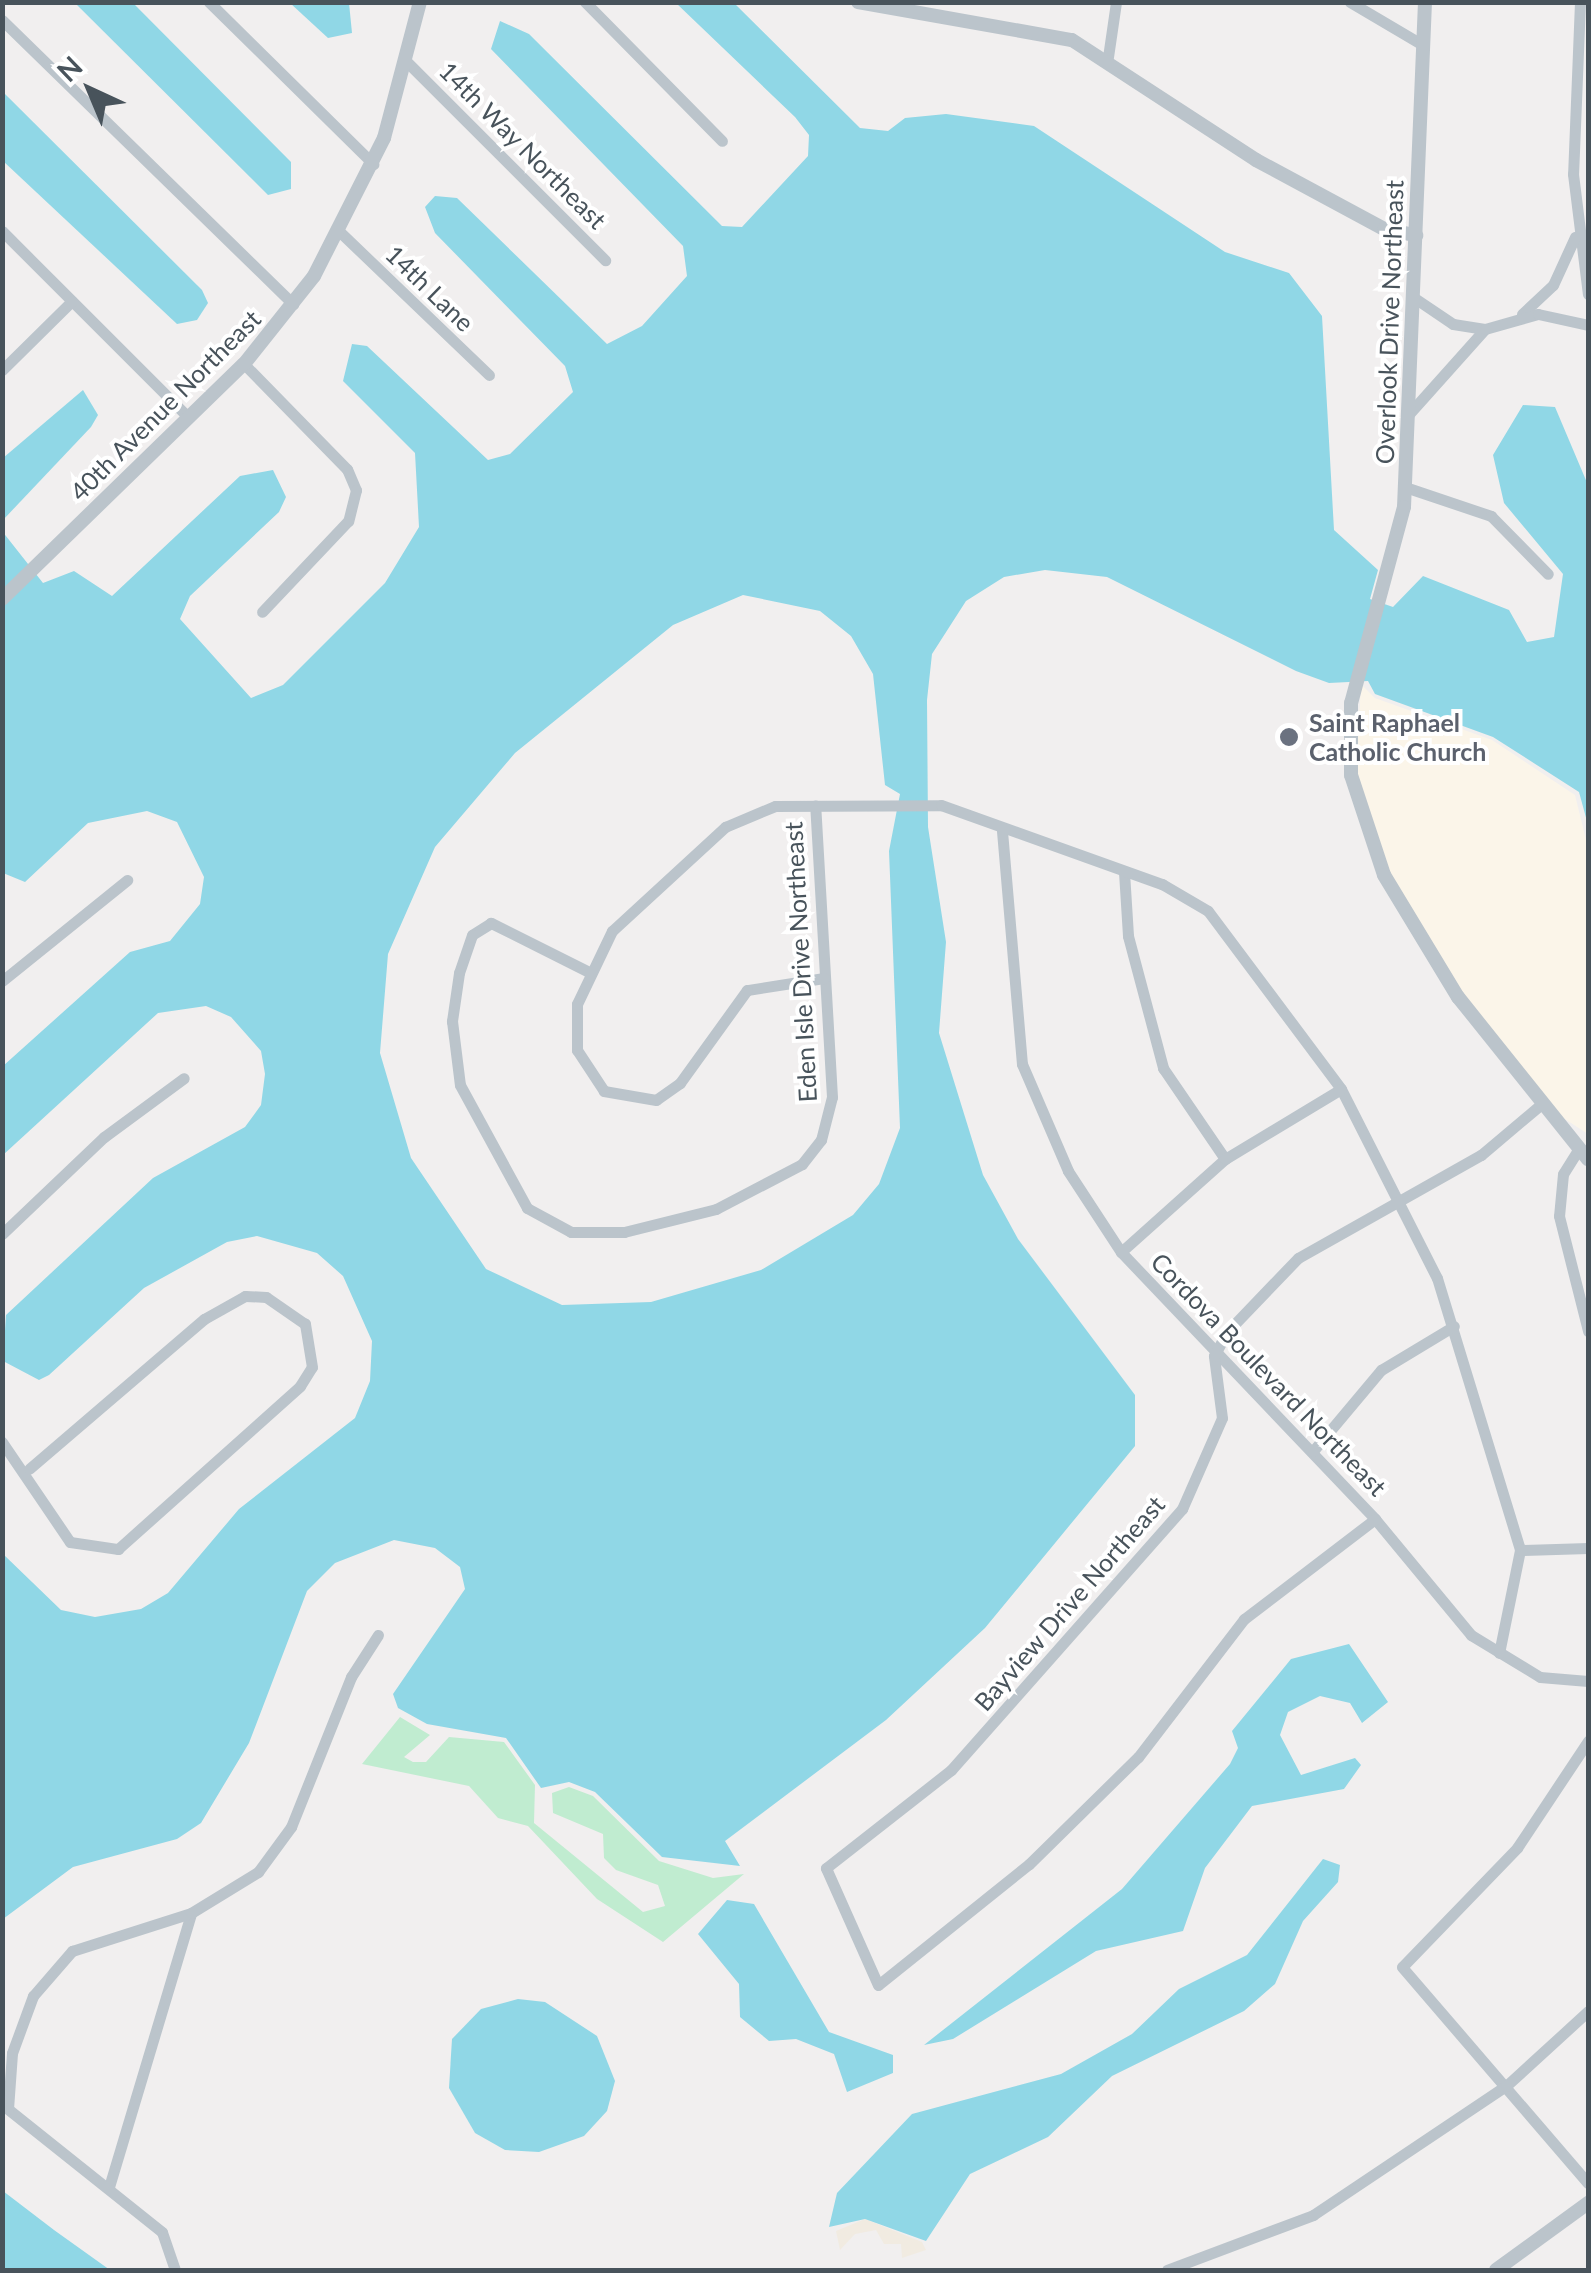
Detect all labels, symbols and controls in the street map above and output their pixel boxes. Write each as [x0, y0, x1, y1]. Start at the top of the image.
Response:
north arrow [40, 40, 140, 140]
text: N [50, 49, 89, 88]
street label: 14th Way Northeast [433, 55, 613, 235]
street label: Overlook Drive Northeast [1369, 179, 1409, 465]
street label: 14th Lane [380, 239, 480, 337]
street label: 40th Avenue Northeast [63, 303, 267, 507]
place label: Saint Raphael Catholic Church [1309, 708, 1486, 767]
marker: Saint Raphael Catholic Church [1278, 726, 1300, 748]
street label: Eden Isle Drive Northeast [778, 821, 822, 1103]
street label: Cordova Boulevard Northeast [1145, 1246, 1393, 1502]
street label: Bayview Drive Northeast [967, 1489, 1171, 1717]

